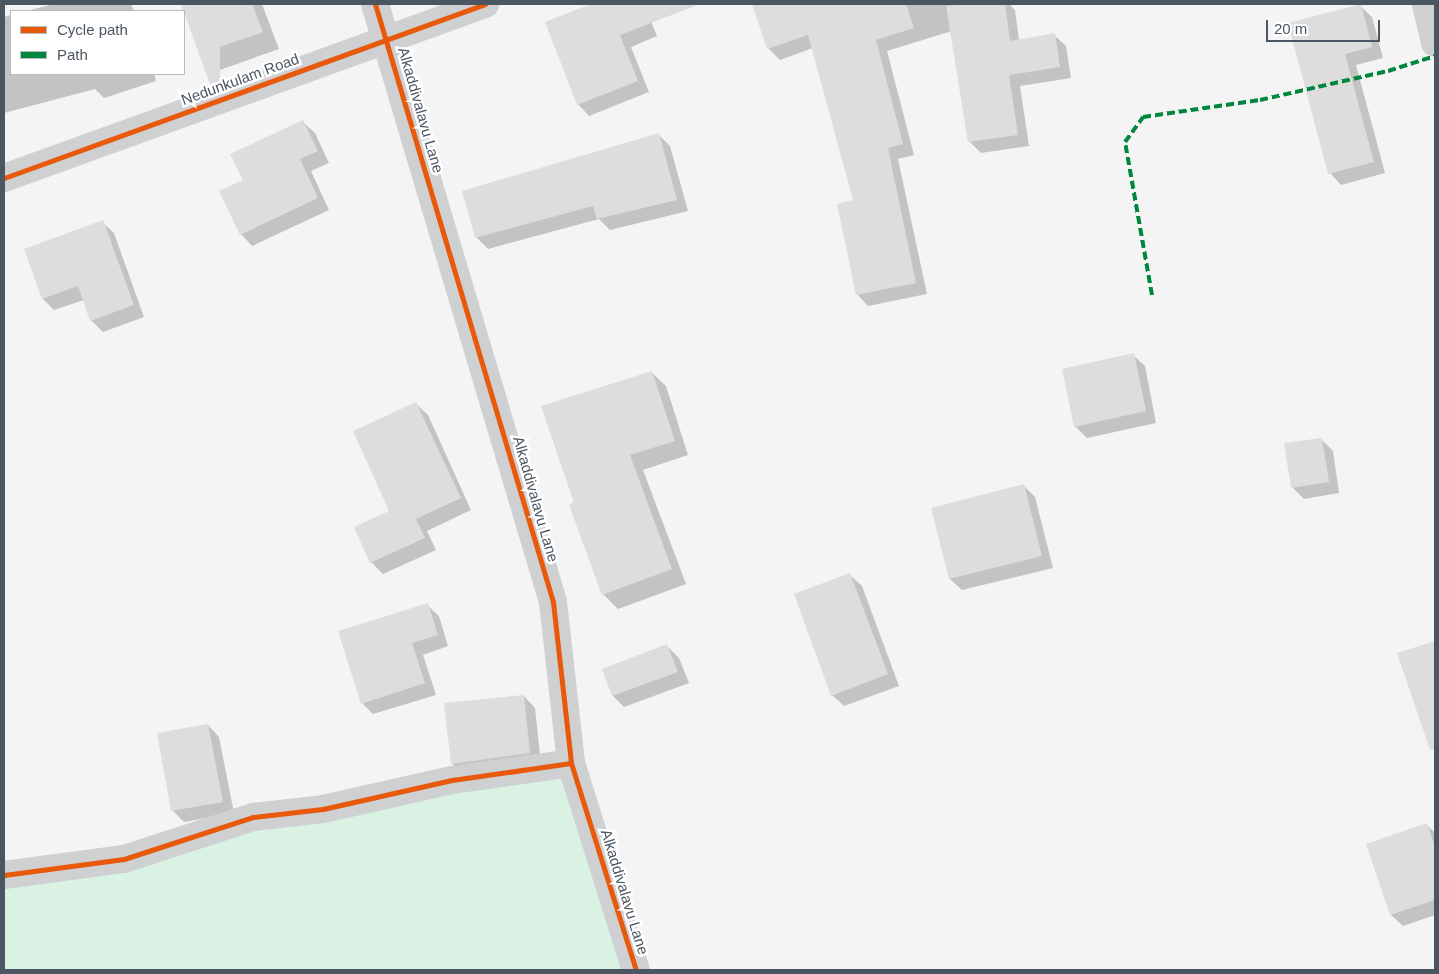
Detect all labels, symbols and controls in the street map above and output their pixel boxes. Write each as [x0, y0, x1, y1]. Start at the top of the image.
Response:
legend [10, 10, 185, 75]
scale bar [1269, 10, 1383, 42]
text: 20 m [1274, 20, 1307, 37]
text: Cycle path [57, 21, 128, 38]
street label: Alkaddivalavu Lane [394, 45, 448, 175]
text: Path [57, 46, 88, 63]
street label: Nedunkulam Road [179, 49, 301, 109]
street label: Alkaddivalavu Lane [509, 434, 563, 564]
street label: Alkaddivalavu Lane [597, 827, 653, 957]

